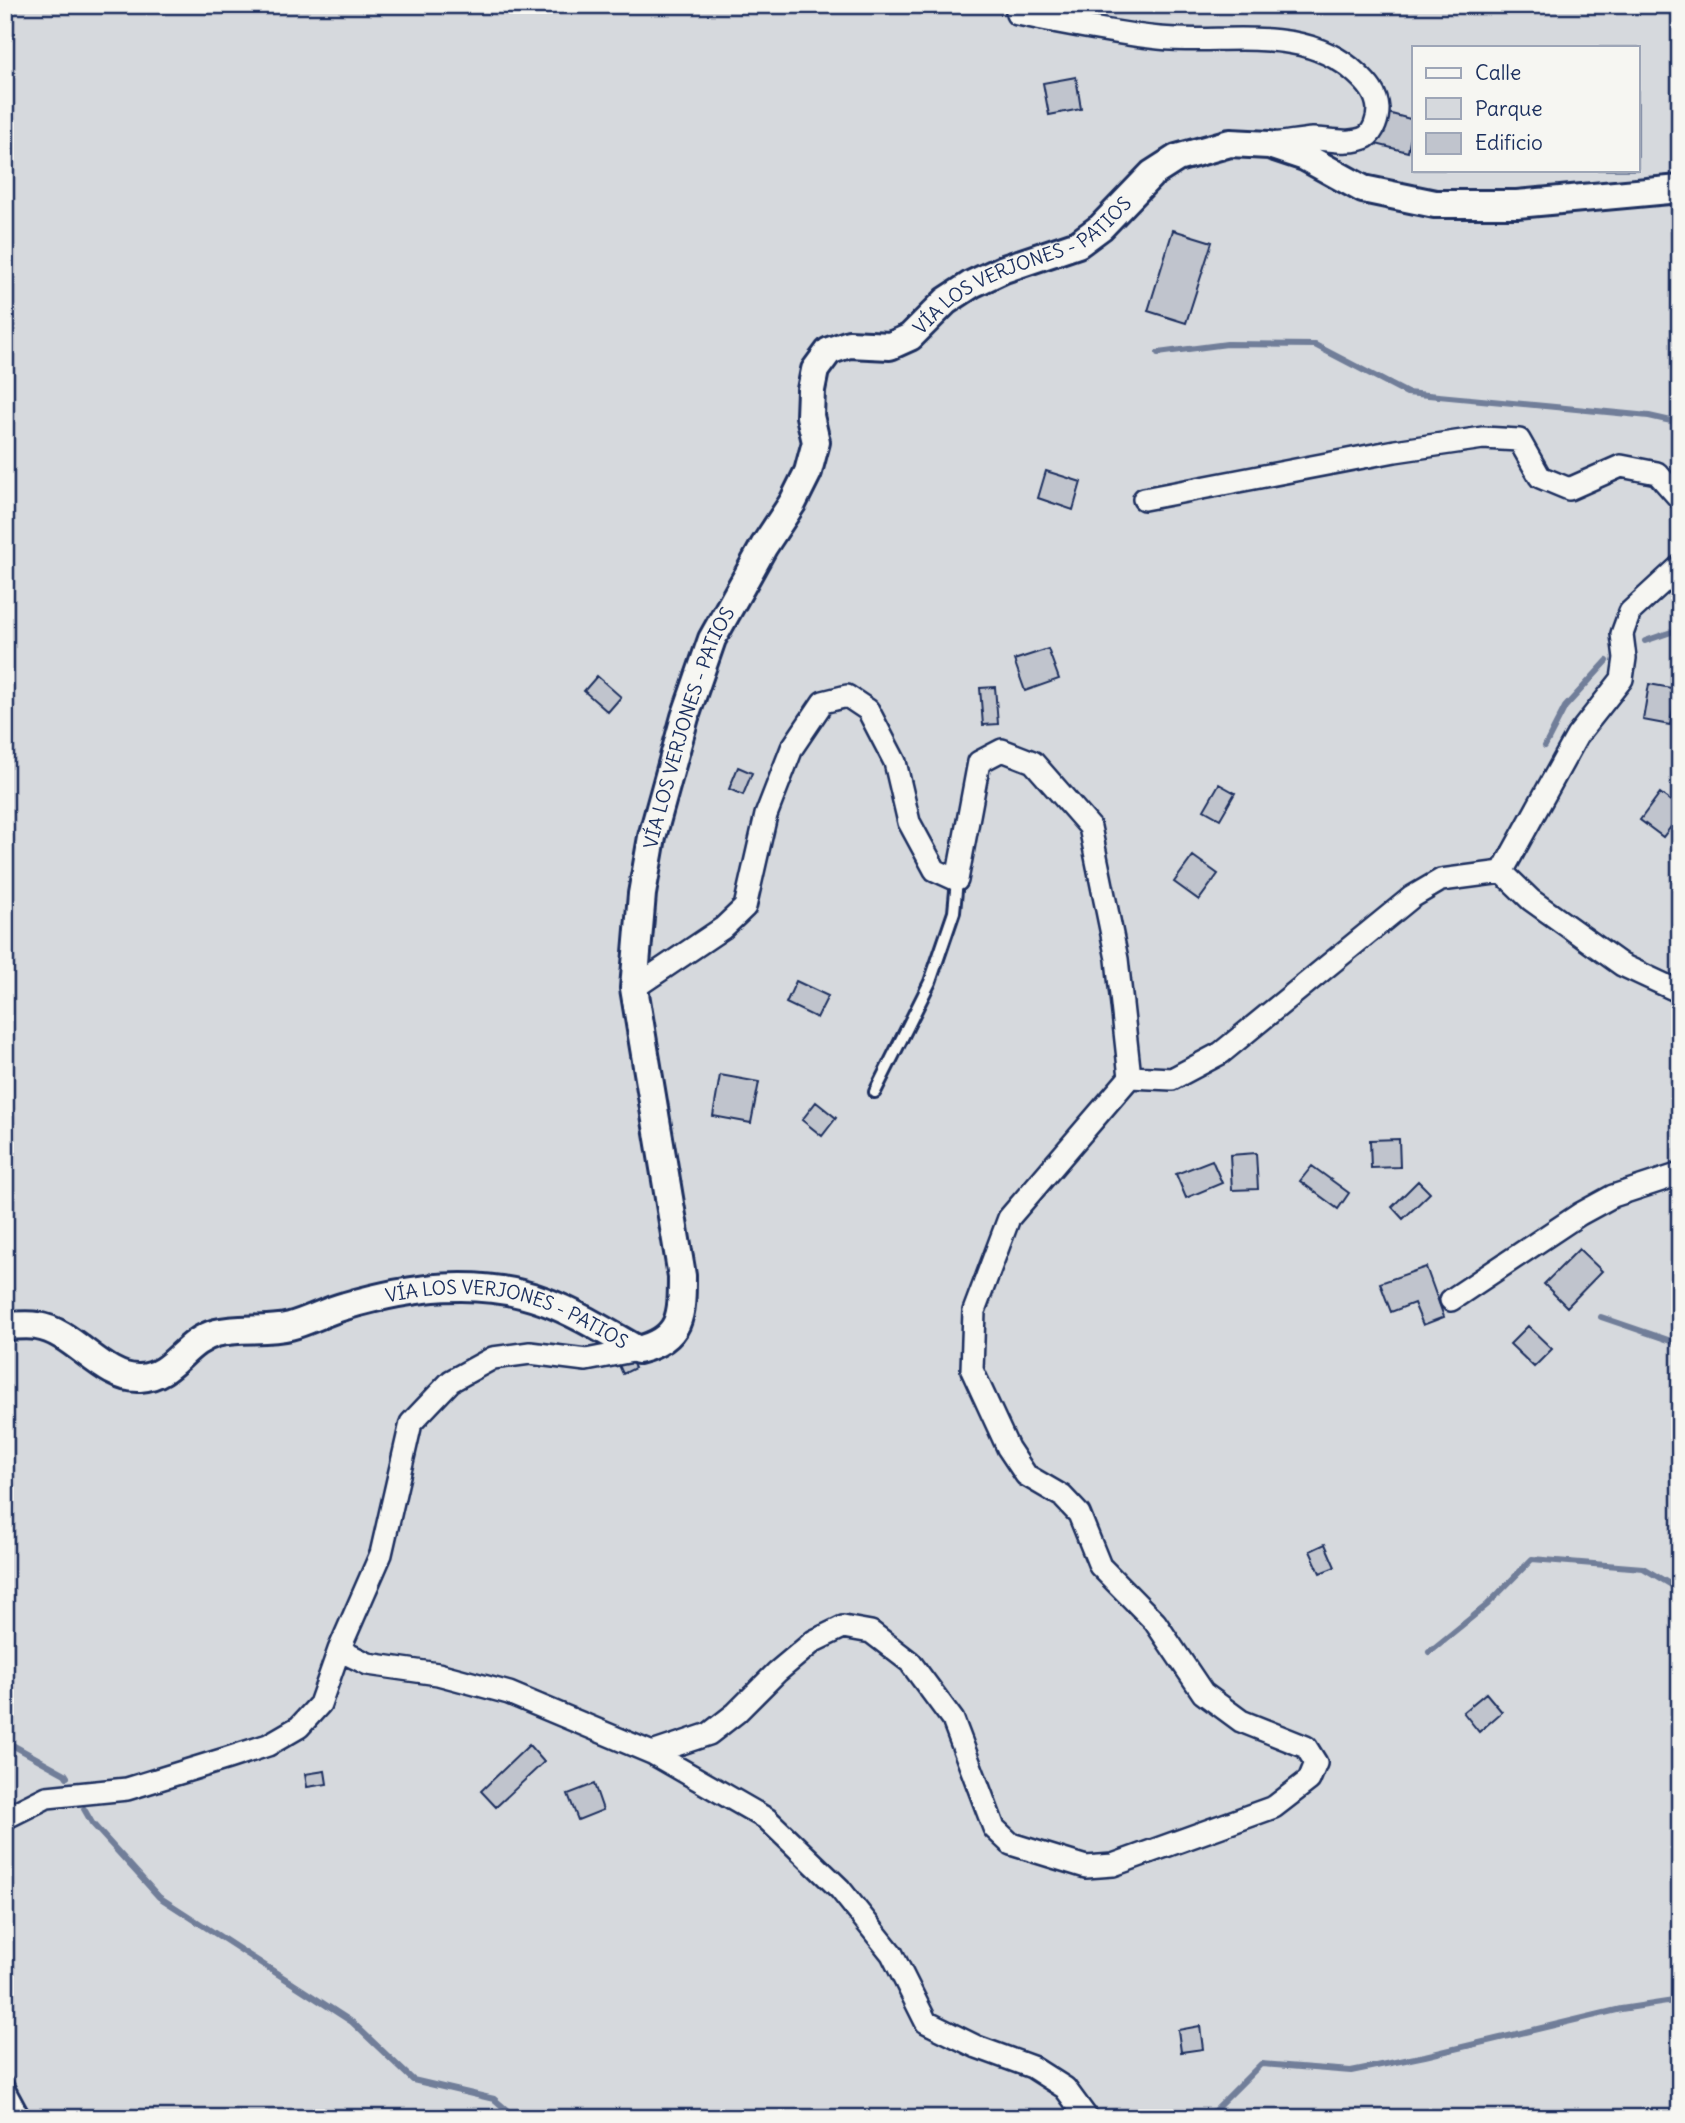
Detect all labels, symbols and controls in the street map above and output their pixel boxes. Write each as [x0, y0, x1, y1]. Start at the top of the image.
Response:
legend [1412, 46, 1640, 172]
text: Calle [1475, 59, 1521, 86]
text: Parque [1475, 95, 1543, 122]
text: Edificio [1475, 129, 1543, 156]
street label: VÍA LOS VERJONES - PATIOS [908, 191, 1136, 339]
street label: VÍA LOS VERJONES - PATIOS [638, 603, 740, 850]
street label: VÍA LOS VERJONES - PATIOS [383, 1275, 633, 1354]

